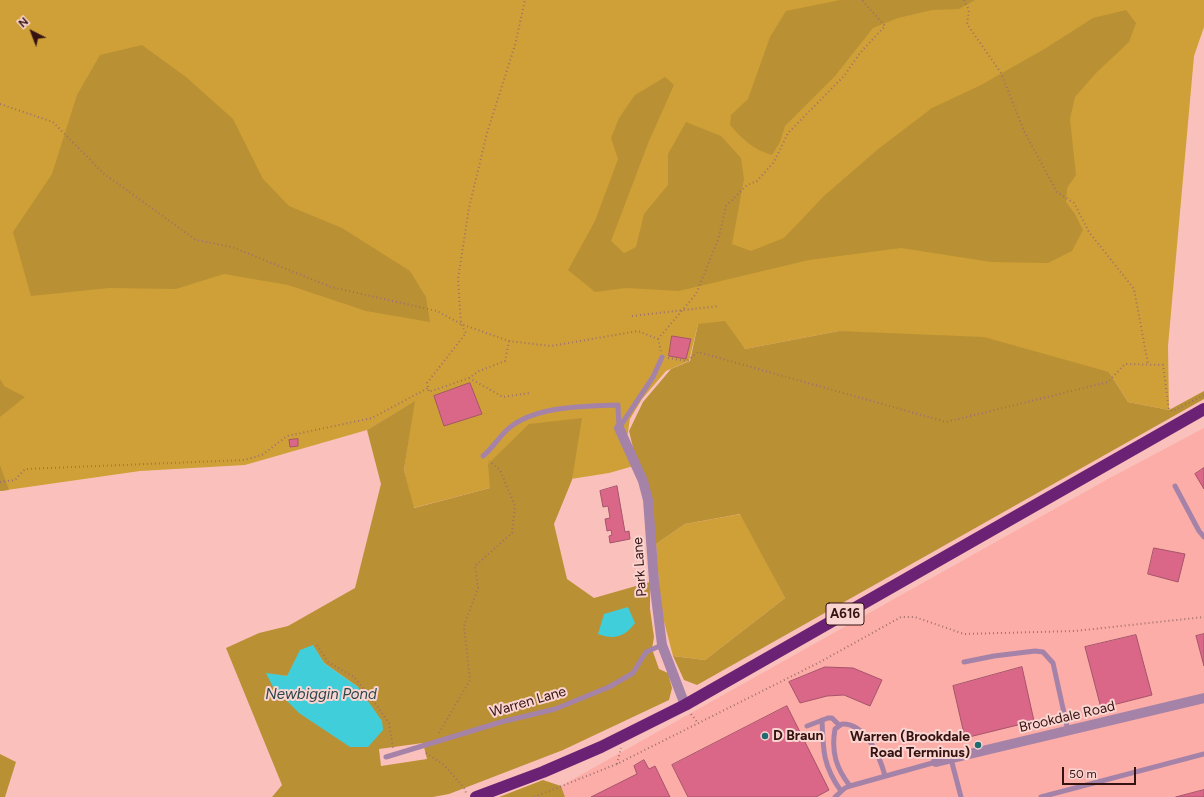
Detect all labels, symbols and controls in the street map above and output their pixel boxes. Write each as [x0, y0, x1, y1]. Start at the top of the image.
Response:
north arrow [12, 12, 52, 52]
text: N [16, 15, 31, 30]
street label: Park Lane [630, 537, 650, 597]
road number: A616 [826, 603, 864, 625]
street label: Warren Lane [488, 683, 568, 721]
water label: Newbiggin Pond [265, 686, 377, 704]
street label: Brookdale Road [1017, 698, 1117, 736]
place label: D Braun [773, 728, 823, 744]
place label: Warren (Brookdale Road Terminus) [850, 729, 970, 762]
marker: D Braun [760, 731, 770, 741]
marker: Warren (Brookdale Road Terminus) [973, 740, 983, 750]
scale bar [1064, 759, 1138, 785]
text: 50 m [1069, 767, 1097, 781]

